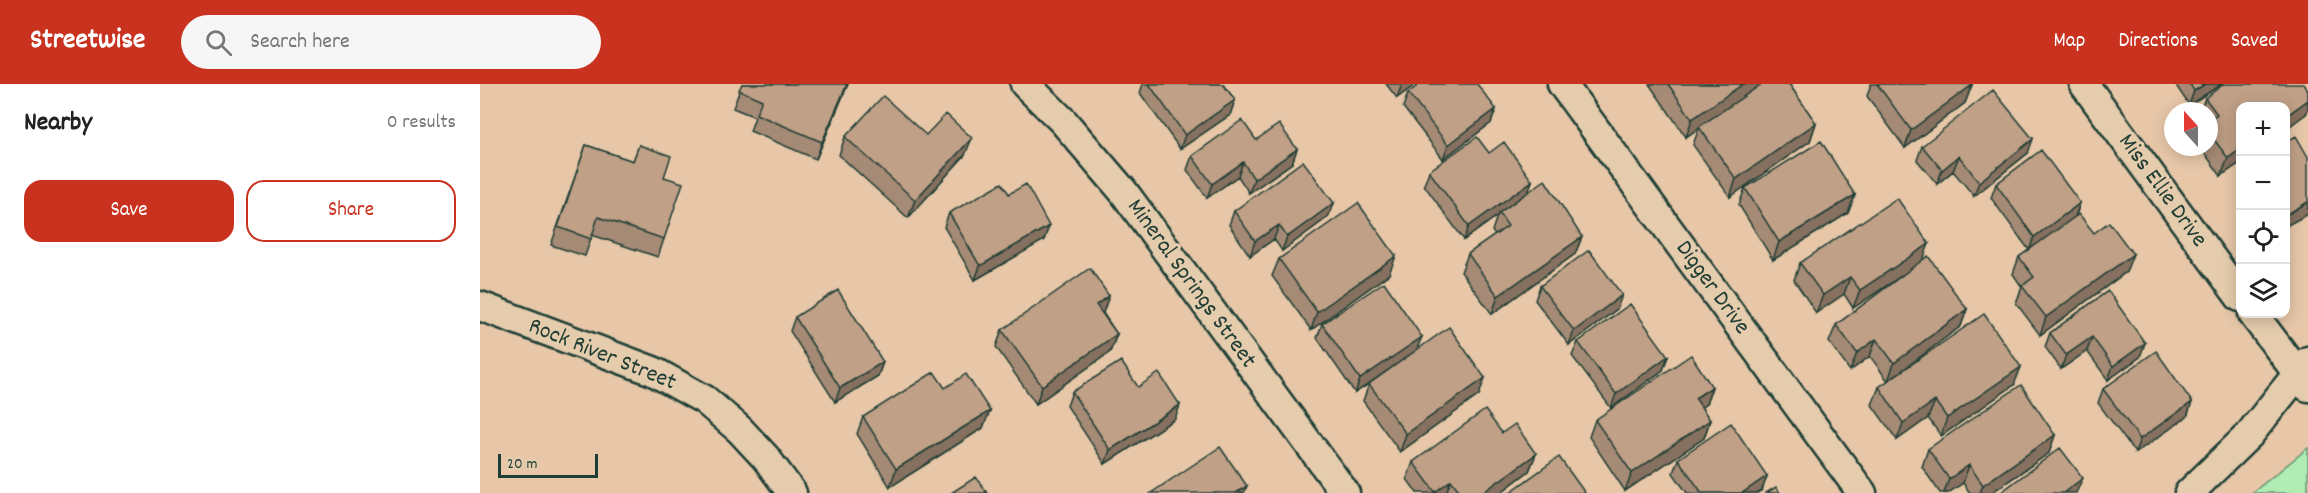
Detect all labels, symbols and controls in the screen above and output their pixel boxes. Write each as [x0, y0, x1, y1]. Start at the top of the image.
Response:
search box [181, 15, 601, 69]
text: Streetwise [30, 22, 145, 62]
icon: search [202, 26, 235, 59]
text: Search here [250, 27, 350, 58]
text: Map [2054, 27, 2085, 57]
text: Directions [2118, 27, 2198, 57]
text: Saved [2231, 27, 2278, 57]
north arrow [2164, 102, 2218, 156]
map controls [2236, 102, 2290, 318]
button: + [2236, 102, 2290, 156]
text: Nearby [24, 105, 92, 142]
text: 0 results [387, 109, 456, 137]
street label: Miss Ellie Drive [2109, 127, 2215, 255]
button: − [2236, 156, 2290, 210]
button: Save [24, 180, 234, 242]
button: Share [246, 180, 456, 242]
street label: Mineral Springs Street [1118, 192, 1264, 376]
button: locate [2236, 210, 2290, 264]
street label: Digger Drive [1666, 234, 1758, 342]
button: layers [2236, 264, 2290, 318]
street label: Rock River Street [523, 310, 681, 400]
scale bar [498, 451, 598, 478]
text: 20 m [507, 453, 537, 476]

